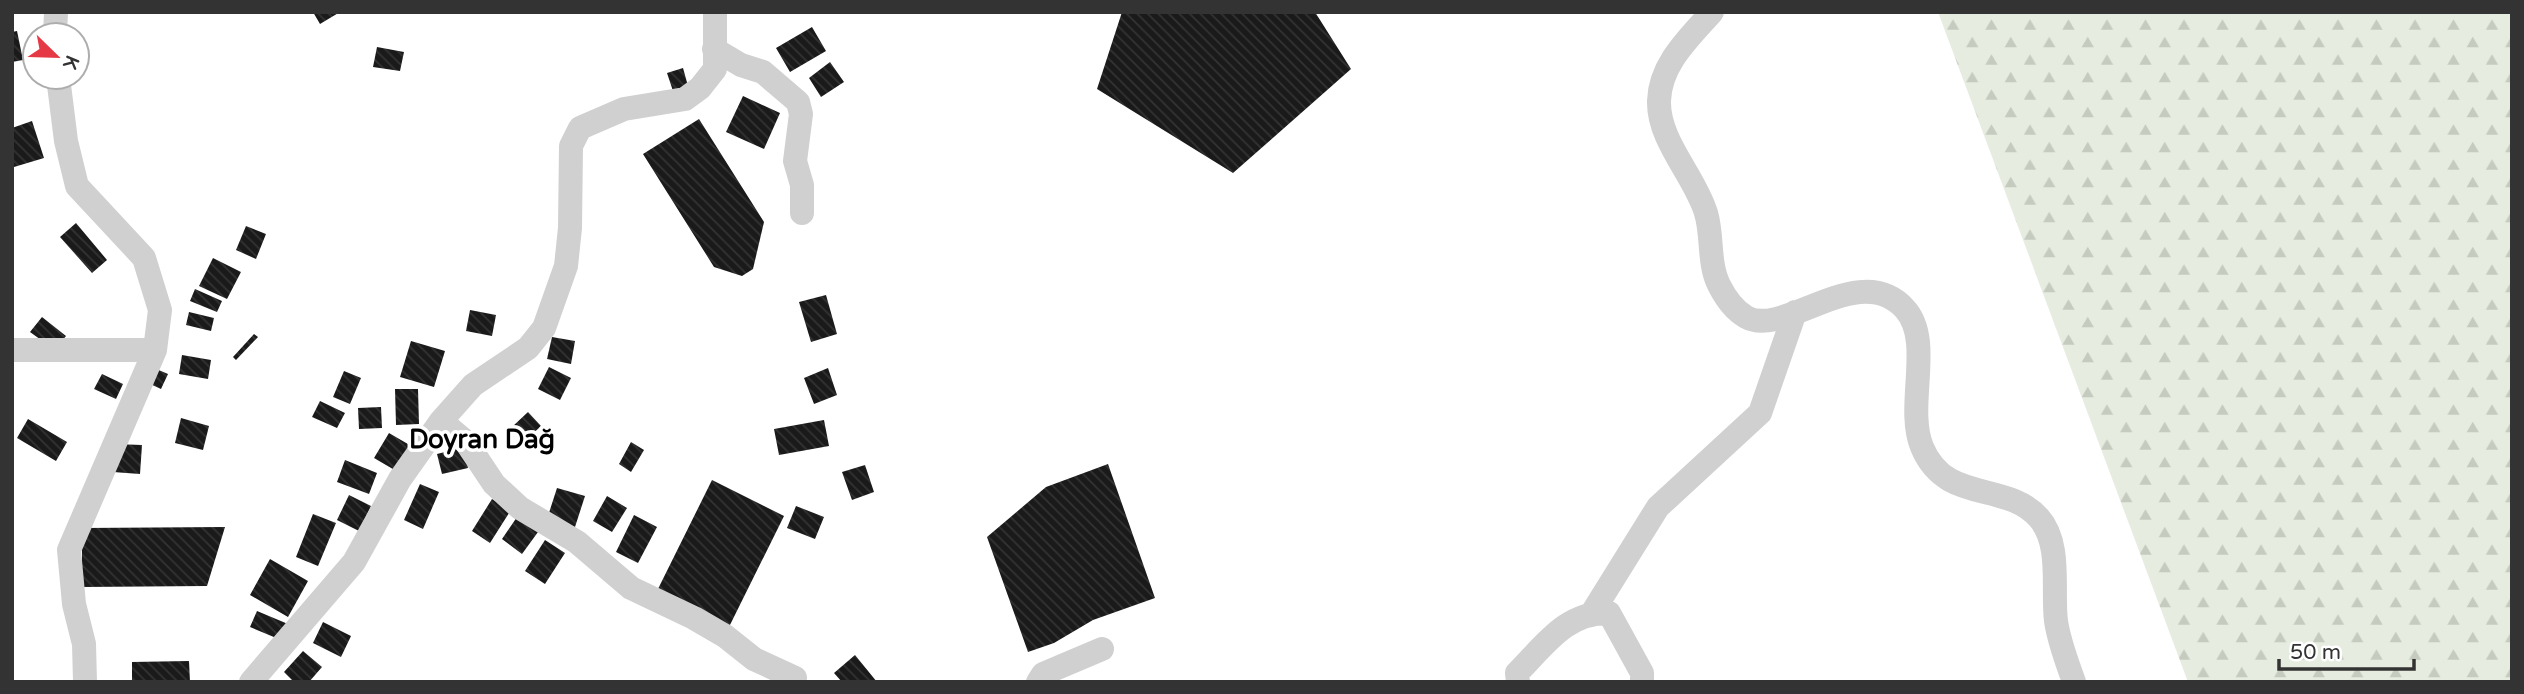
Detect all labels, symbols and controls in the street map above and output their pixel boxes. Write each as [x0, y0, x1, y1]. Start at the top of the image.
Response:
north arrow [21, 21, 91, 91]
text: K [58, 52, 83, 73]
district label: Doyran Dağ [409, 424, 555, 455]
scale bar [2279, 628, 2414, 672]
text: 50 m [2290, 640, 2341, 665]

